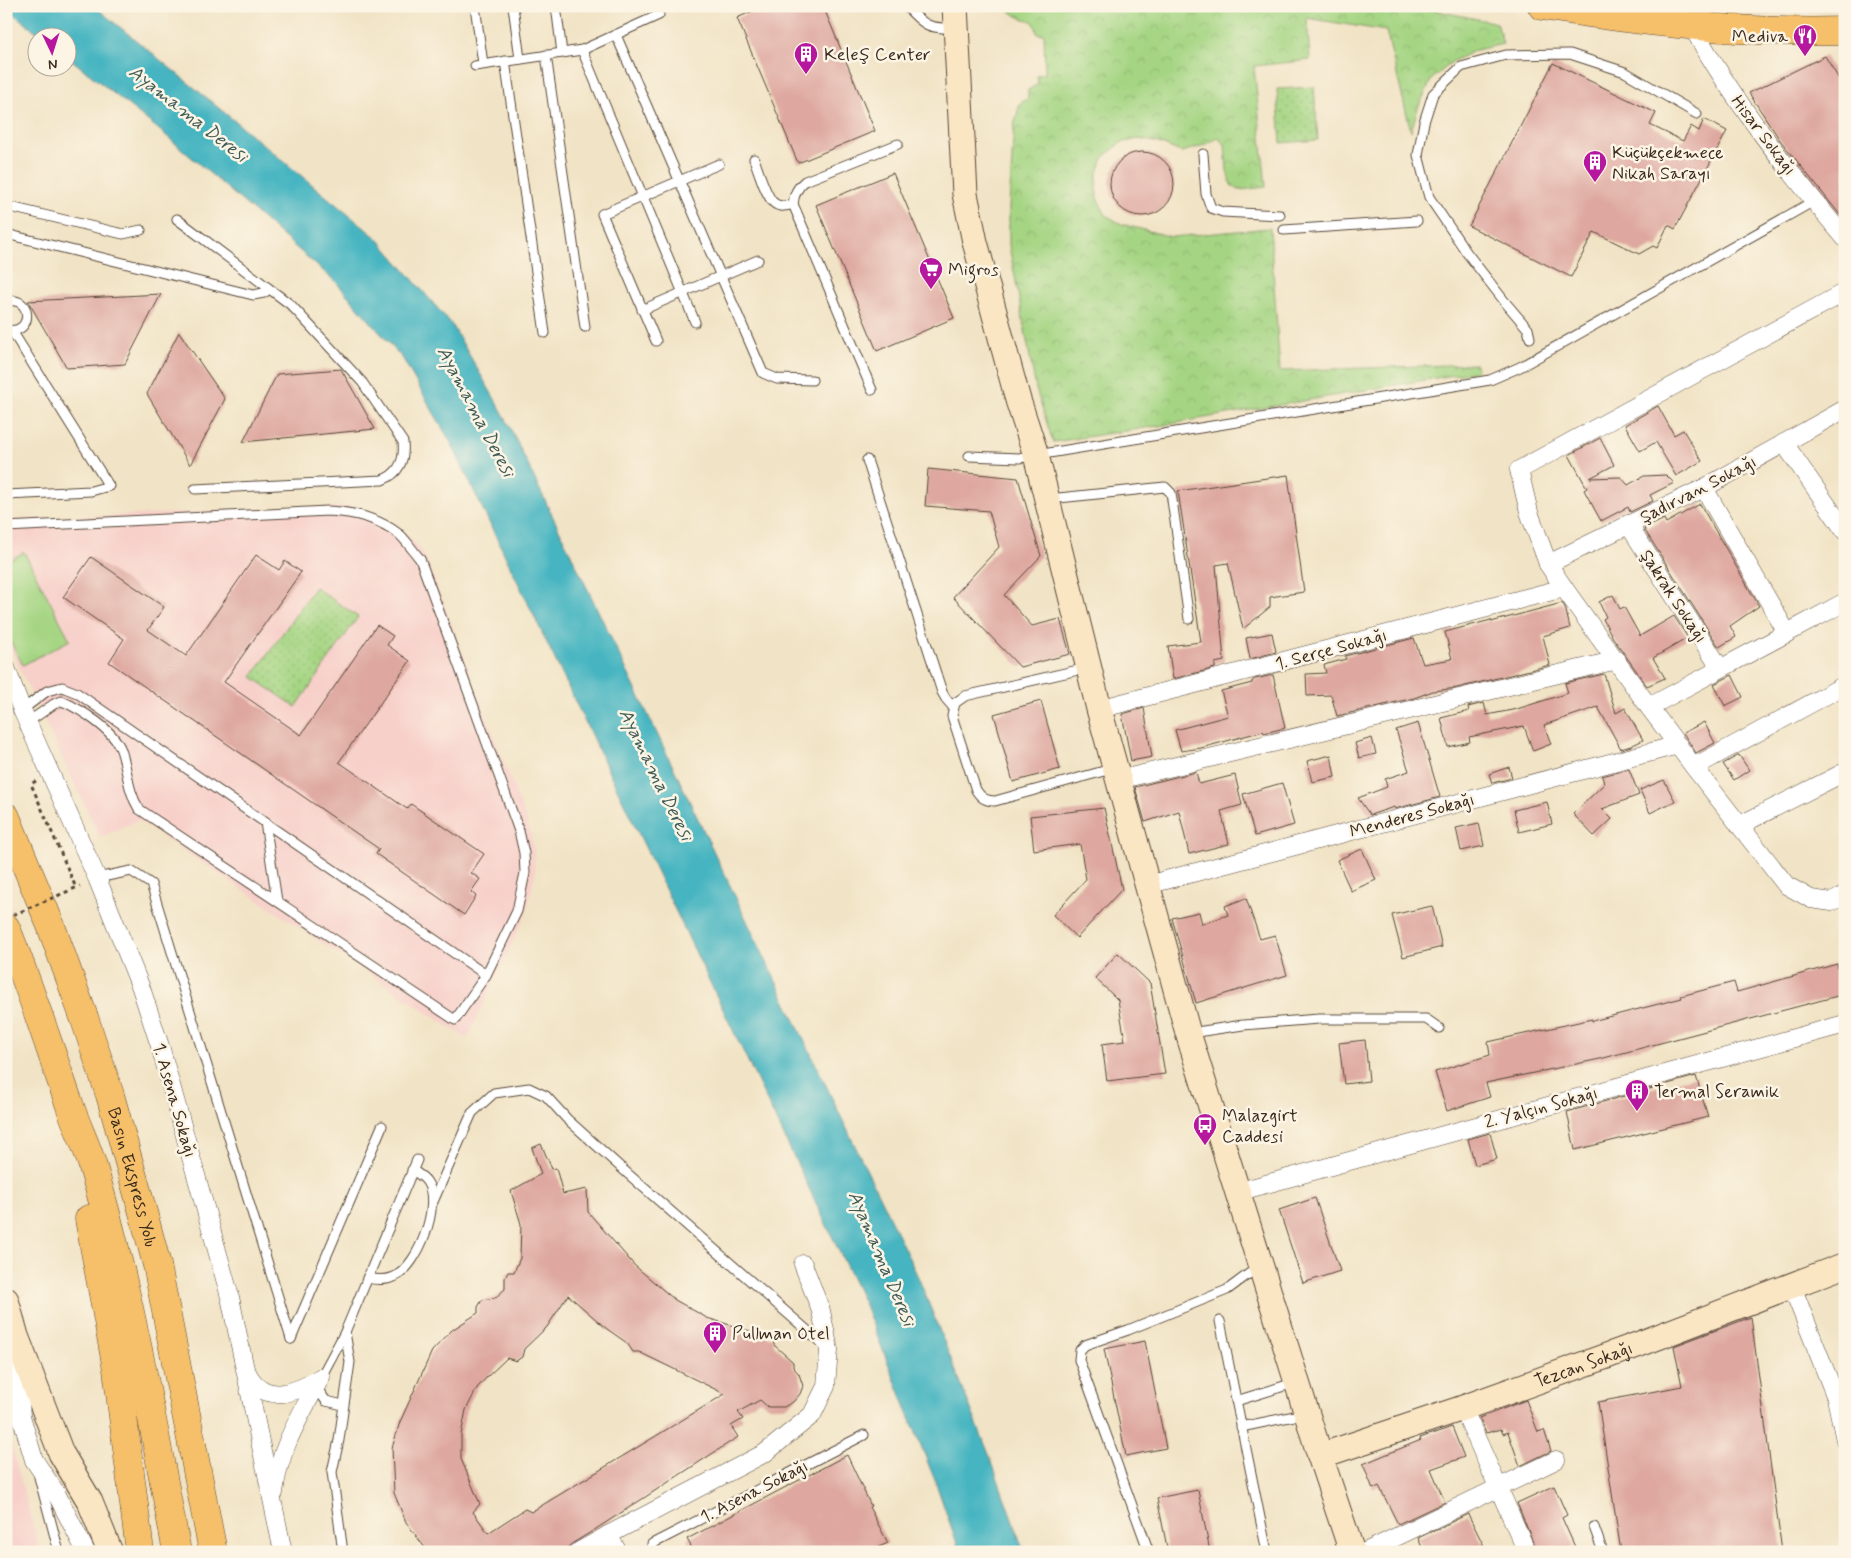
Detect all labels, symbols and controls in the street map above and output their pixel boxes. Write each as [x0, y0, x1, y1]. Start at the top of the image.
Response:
restaurant icon: Mediva [1792, 23, 1818, 57]
place label: Mediva [1732, 25, 1788, 49]
north arrow [28, 28, 78, 78]
building icon: Keleş Center [793, 41, 819, 75]
place label: Keleş Center [824, 43, 931, 67]
text: N [48, 55, 58, 73]
water label: Ayamama Deresi [124, 60, 254, 169]
street label: Hisar Sokağı [1725, 90, 1801, 181]
place label: Küçükçekmece Nikah Sarayı [1612, 141, 1723, 186]
building icon: Küçükçekmece Nikah Sarayı [1582, 149, 1608, 183]
supermarket icon: Migros [918, 256, 944, 290]
place label: Migros [948, 258, 999, 284]
water label: Ayamama Deresi [431, 342, 521, 483]
street label: Şadırvan Sokağı [1636, 450, 1761, 530]
street label: Şakrak Sokağı [1634, 545, 1712, 648]
street label: 1. Serçe Sokağı [1273, 623, 1390, 676]
water label: Ayamama Deresi [613, 704, 699, 847]
street label: Menderes Sokağı [1347, 788, 1477, 844]
street label: 1. Asena Sokağı [146, 1040, 202, 1160]
building icon: Termal Seramik [1624, 1078, 1650, 1112]
place label: Termal Seramik [1654, 1080, 1779, 1104]
street label: 2. Yalçın Sokağı [1482, 1081, 1601, 1135]
place label: Malazgirt Caddesi [1222, 1104, 1298, 1149]
street label: Basın Ekspress Yolu [101, 1105, 163, 1250]
bus stop icon: Malazgirt Caddesi [1192, 1112, 1218, 1146]
water label: Ayamama Deresi [842, 1187, 922, 1331]
building icon: Pullman Otel [702, 1320, 728, 1354]
place label: Pullman Otel [732, 1322, 830, 1346]
street label: Tezcan Sokağı [1531, 1336, 1636, 1394]
street label: 1. Asena Sokağı [696, 1454, 813, 1529]

